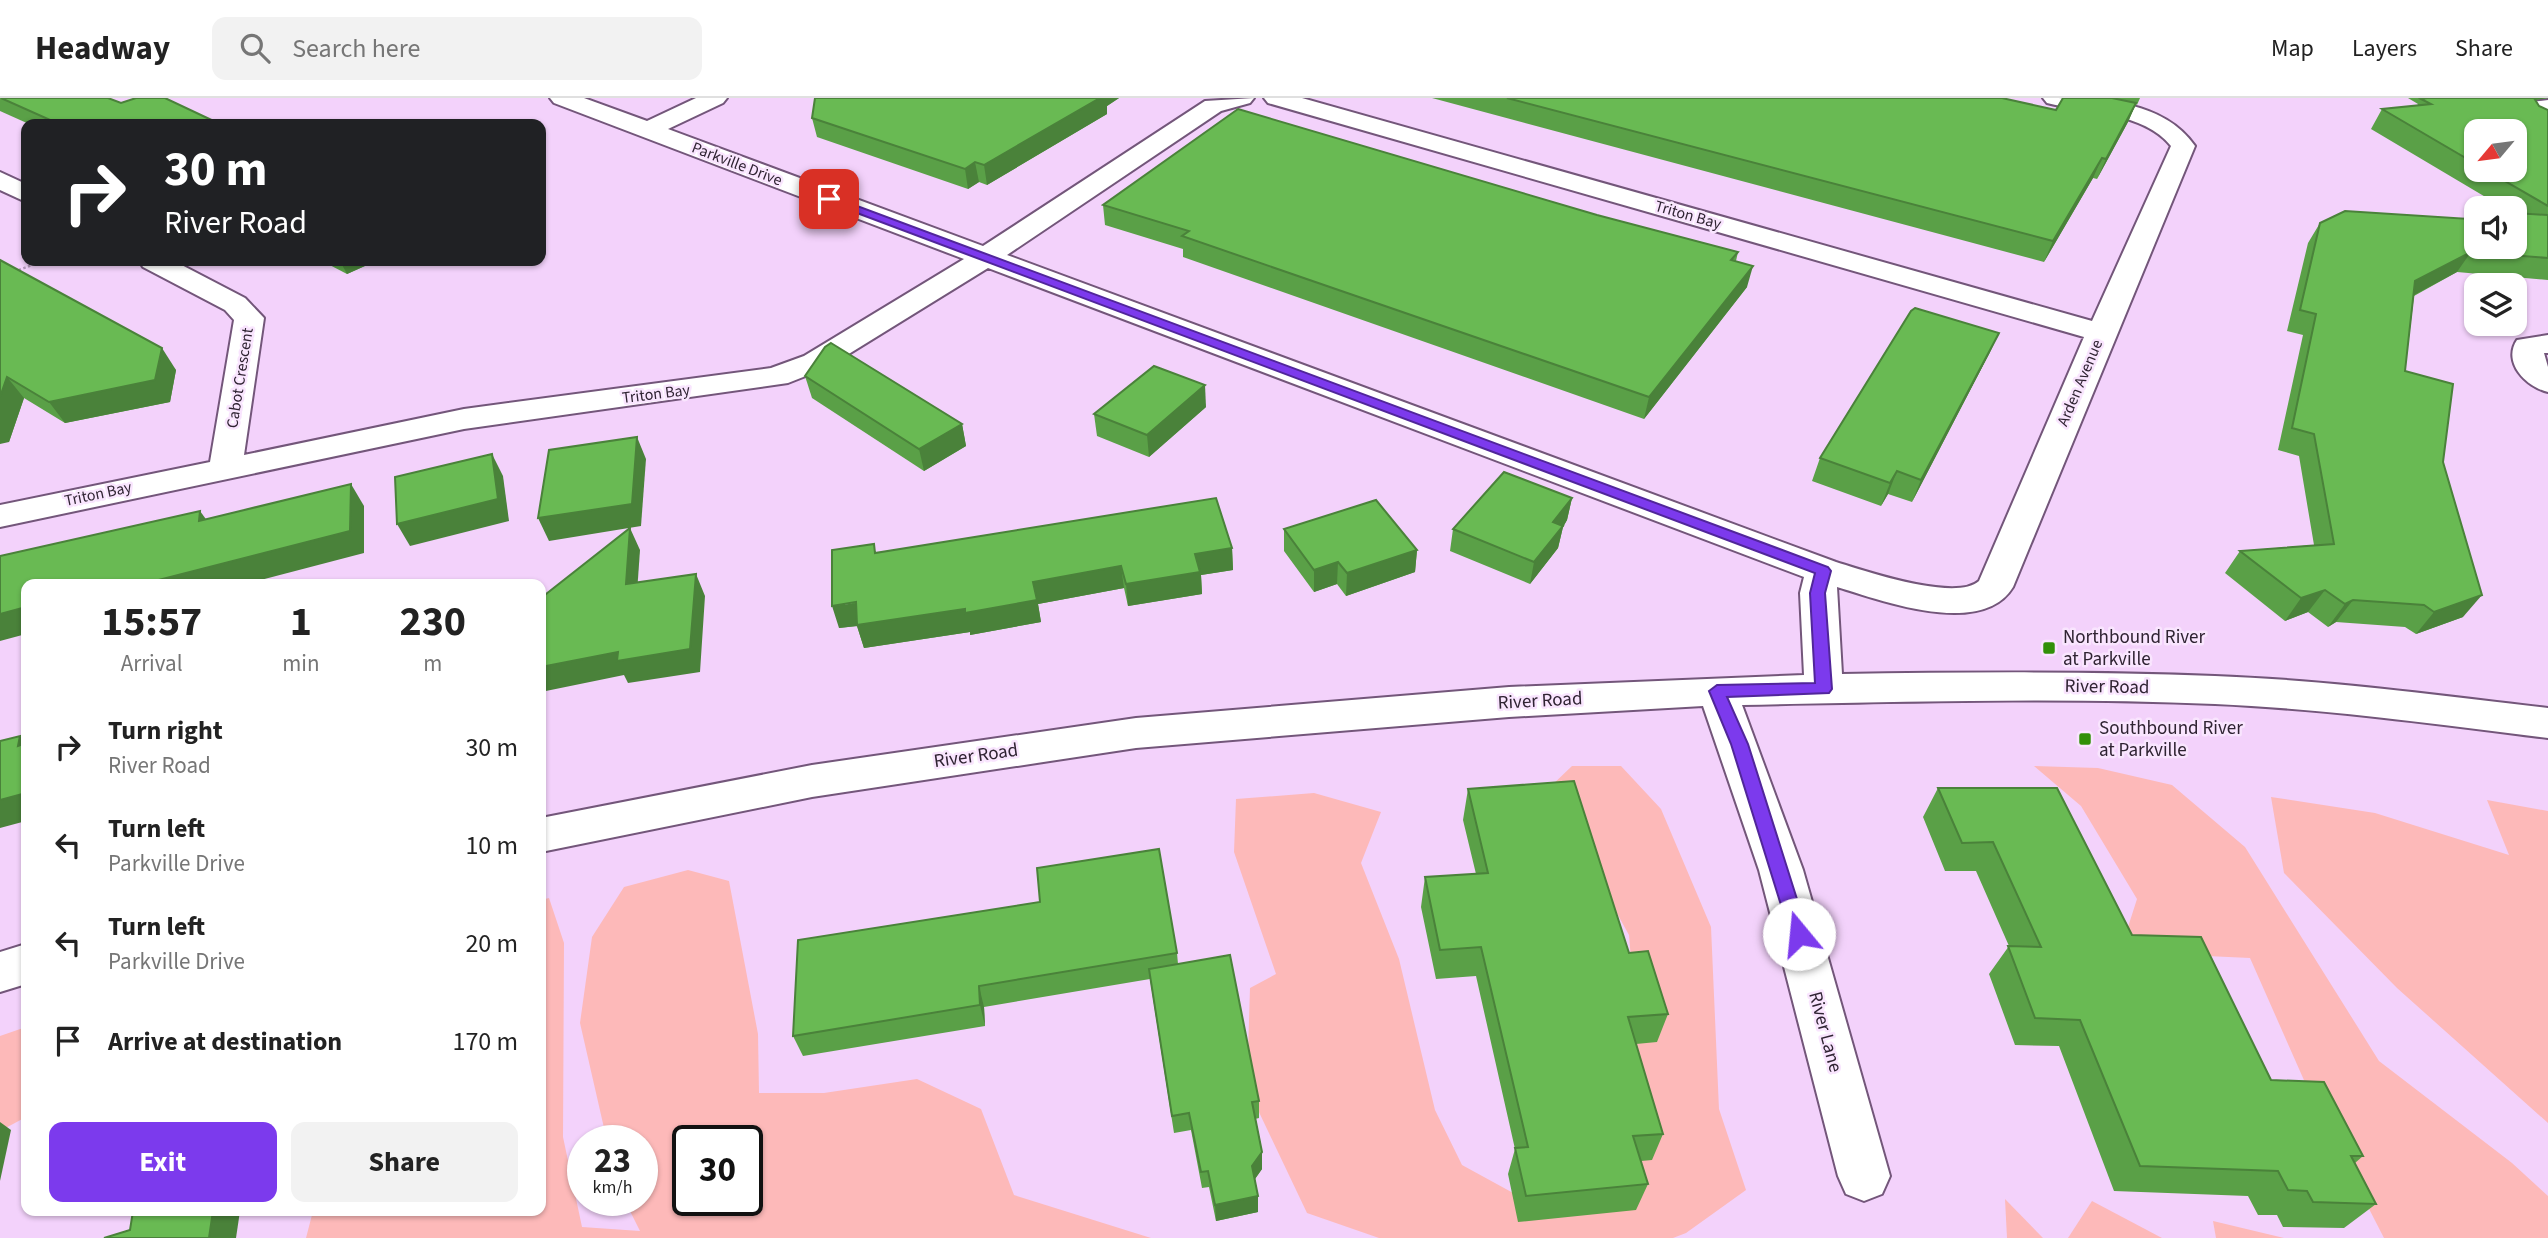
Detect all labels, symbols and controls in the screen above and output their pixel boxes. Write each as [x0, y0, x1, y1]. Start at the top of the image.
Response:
search box [212, 17, 702, 80]
text: Headway [35, 25, 170, 72]
icon: search [236, 29, 274, 67]
text: Search here [292, 30, 420, 67]
text: Map [2271, 31, 2314, 66]
text: Layers [2352, 31, 2417, 66]
text: Share [2455, 31, 2513, 66]
north arrow [2464, 119, 2527, 182]
map controls [2464, 119, 2527, 336]
text: 30 m [164, 135, 268, 205]
street label: Parkville Drive [689, 137, 785, 191]
icon: right [49, 147, 140, 238]
pin [799, 169, 859, 229]
icon: arrive [810, 180, 848, 218]
street label: Triton Bay [1652, 195, 1724, 235]
button: sound [2464, 196, 2527, 259]
text: River Road [164, 200, 307, 246]
button: layers [2464, 273, 2527, 336]
street label: Cabot Crescent [221, 326, 259, 430]
street label: Arden Avenue [2052, 336, 2108, 430]
street label: Triton Bay [621, 379, 692, 409]
street label: Triton Bay [62, 476, 134, 512]
text: 15:57 [101, 592, 202, 652]
text: 1 [290, 592, 312, 652]
text: 230 [399, 592, 466, 652]
place label: Northbound River at Parkville [2063, 624, 2206, 673]
marker: Northbound River at Parkville [2041, 640, 2057, 656]
text: Arrival [121, 647, 183, 680]
text: min [282, 647, 320, 680]
text: m [423, 647, 442, 680]
street label: River Road [2064, 673, 2150, 701]
street label: River Road [1497, 685, 1583, 717]
text: Turn right [108, 712, 223, 749]
place label: Southbound River at Parkville [2099, 715, 2243, 764]
icon: right [49, 728, 87, 766]
text: 30 m [465, 729, 518, 766]
marker: Southbound River at Parkville [2077, 731, 2093, 747]
street label: River Road [932, 737, 1020, 775]
text: River Road [108, 749, 211, 782]
text: Turn left [108, 810, 205, 847]
icon: left [49, 826, 87, 864]
text: 10 m [465, 827, 518, 864]
text: Parkville Drive [108, 847, 245, 880]
position arrow [1762, 897, 1836, 971]
text: Turn left [108, 908, 205, 945]
icon: left [49, 924, 87, 962]
text: 20 m [465, 925, 518, 962]
text: Parkville Drive [108, 945, 245, 978]
street label: River Lane [1801, 989, 1849, 1075]
icon: arrive [49, 1022, 87, 1060]
text: Arrive at destination [108, 1023, 342, 1060]
text: 170 m [452, 1023, 518, 1060]
button: Exit [49, 1122, 277, 1202]
button: Share [291, 1122, 518, 1202]
speed limit sign: 30 [672, 1125, 763, 1216]
text: 23 [594, 1136, 631, 1186]
text: km/h [593, 1175, 632, 1200]

